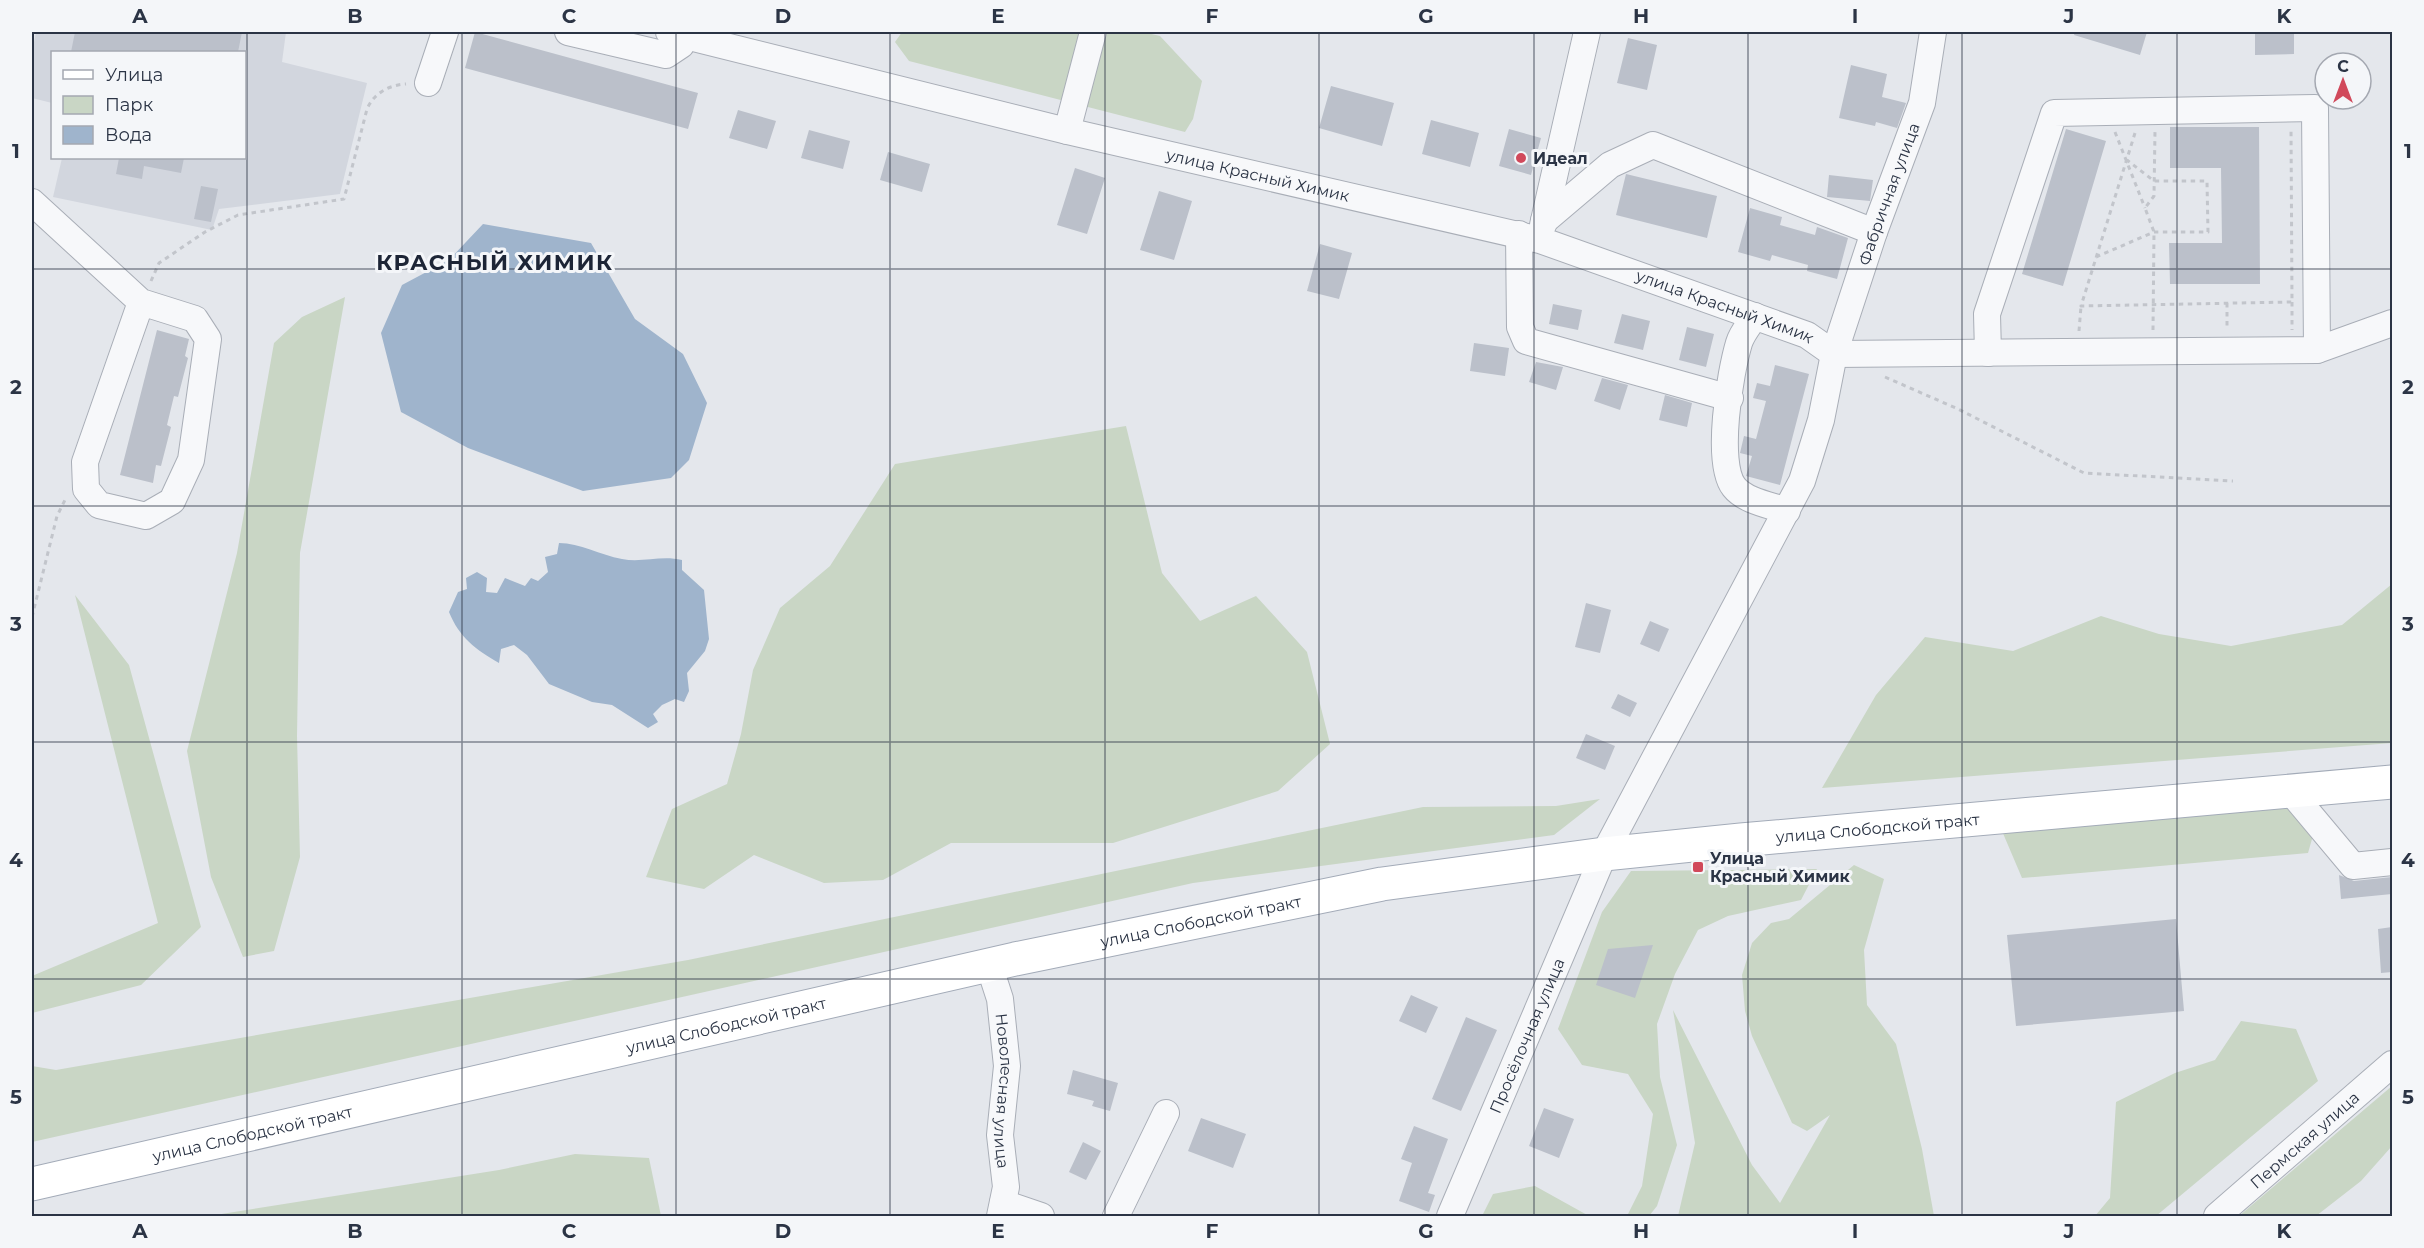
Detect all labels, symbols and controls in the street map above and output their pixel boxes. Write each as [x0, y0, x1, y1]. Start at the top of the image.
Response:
text: A [131, 4, 148, 28]
text: B [347, 4, 363, 28]
text: C [562, 4, 577, 28]
text: D [775, 4, 791, 28]
text: E [991, 4, 1005, 28]
text: F [1206, 4, 1219, 28]
text: G [1418, 4, 1434, 28]
text: H [1633, 4, 1649, 28]
text: I [1852, 4, 1858, 28]
text: J [2063, 4, 2074, 28]
text: K [2277, 4, 2293, 28]
legend [51, 51, 246, 159]
north arrow [2313, 51, 2373, 111]
text: С [2337, 57, 2349, 76]
text: Улица [105, 64, 163, 86]
text: Парк [105, 94, 154, 116]
street label: Фабричная улица [1854, 120, 1923, 268]
text: Вода [105, 124, 152, 146]
text: 1 [12, 139, 20, 163]
text: 1 [2404, 139, 2412, 163]
street label: улица Красный Химик [1163, 144, 1352, 205]
place label: Идеал [1533, 149, 1588, 168]
marker: Идеал [1514, 151, 1528, 165]
district label: КРАСНЫЙ ХИМИК [376, 249, 614, 276]
street label: улица Красный Химик [1633, 265, 1819, 347]
text: 2 [10, 375, 22, 399]
text: 2 [2402, 375, 2414, 399]
text: 3 [9, 612, 22, 636]
text: 3 [2401, 612, 2414, 636]
street label: улица Слободской тракт [1774, 809, 1981, 846]
text: 4 [9, 848, 23, 872]
text: 4 [2401, 848, 2415, 872]
place label: Улица Красный Химик [1710, 849, 1851, 886]
marker: Улица Красный Химик [1691, 860, 1705, 874]
street label: улица Слободской тракт [1098, 891, 1303, 951]
street label: Просёлочная улица [1485, 955, 1568, 1116]
street label: улица Слободской тракт [623, 993, 828, 1057]
street label: Новолесная улица [990, 1012, 1016, 1170]
text: 5 [10, 1085, 22, 1109]
text: 5 [2402, 1085, 2414, 1109]
street label: Пермская улица [2246, 1087, 2363, 1192]
street label: улица Слободской тракт [149, 1101, 355, 1166]
text: A [131, 1219, 148, 1243]
text: B [347, 1219, 363, 1243]
text: C [562, 1219, 577, 1243]
text: D [775, 1219, 791, 1243]
text: E [991, 1219, 1005, 1243]
text: F [1206, 1219, 1219, 1243]
text: G [1418, 1219, 1434, 1243]
text: H [1633, 1219, 1649, 1243]
text: I [1852, 1219, 1858, 1243]
text: J [2063, 1219, 2074, 1243]
text: K [2277, 1219, 2293, 1243]

